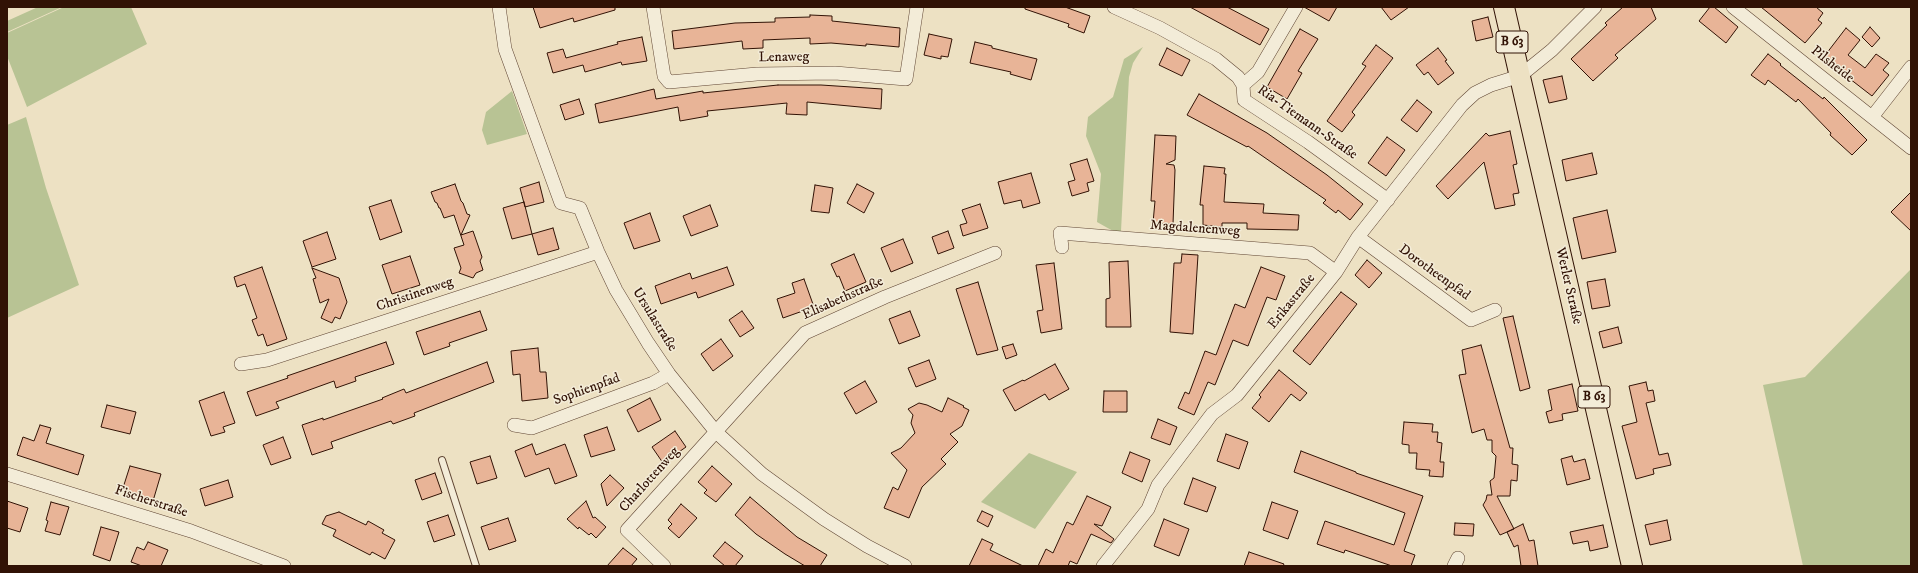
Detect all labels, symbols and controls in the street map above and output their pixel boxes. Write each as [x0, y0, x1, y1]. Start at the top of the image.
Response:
road number: B 63 [1496, 31, 1528, 53]
street label: Pilsheide [1807, 43, 1857, 87]
street label: Lenaweg [759, 49, 809, 67]
street label: Ria-Tiemann-Straße [1254, 82, 1360, 164]
street label: Magdalenenweg [1149, 217, 1241, 241]
street label: Dorotheenpfad [1395, 241, 1473, 305]
street label: Werler Straße [1551, 246, 1585, 326]
street label: Erikastraße [1265, 271, 1319, 333]
street label: Christinenweg [374, 274, 456, 316]
street label: Elisabethstraße [800, 274, 886, 324]
street label: Ursulastraße [628, 285, 680, 355]
street label: Sophienpfad [551, 370, 623, 410]
road number: B 63 [1578, 386, 1610, 408]
street label: Charlottenweg [616, 444, 684, 516]
street label: Fischerstraße [112, 482, 190, 522]

